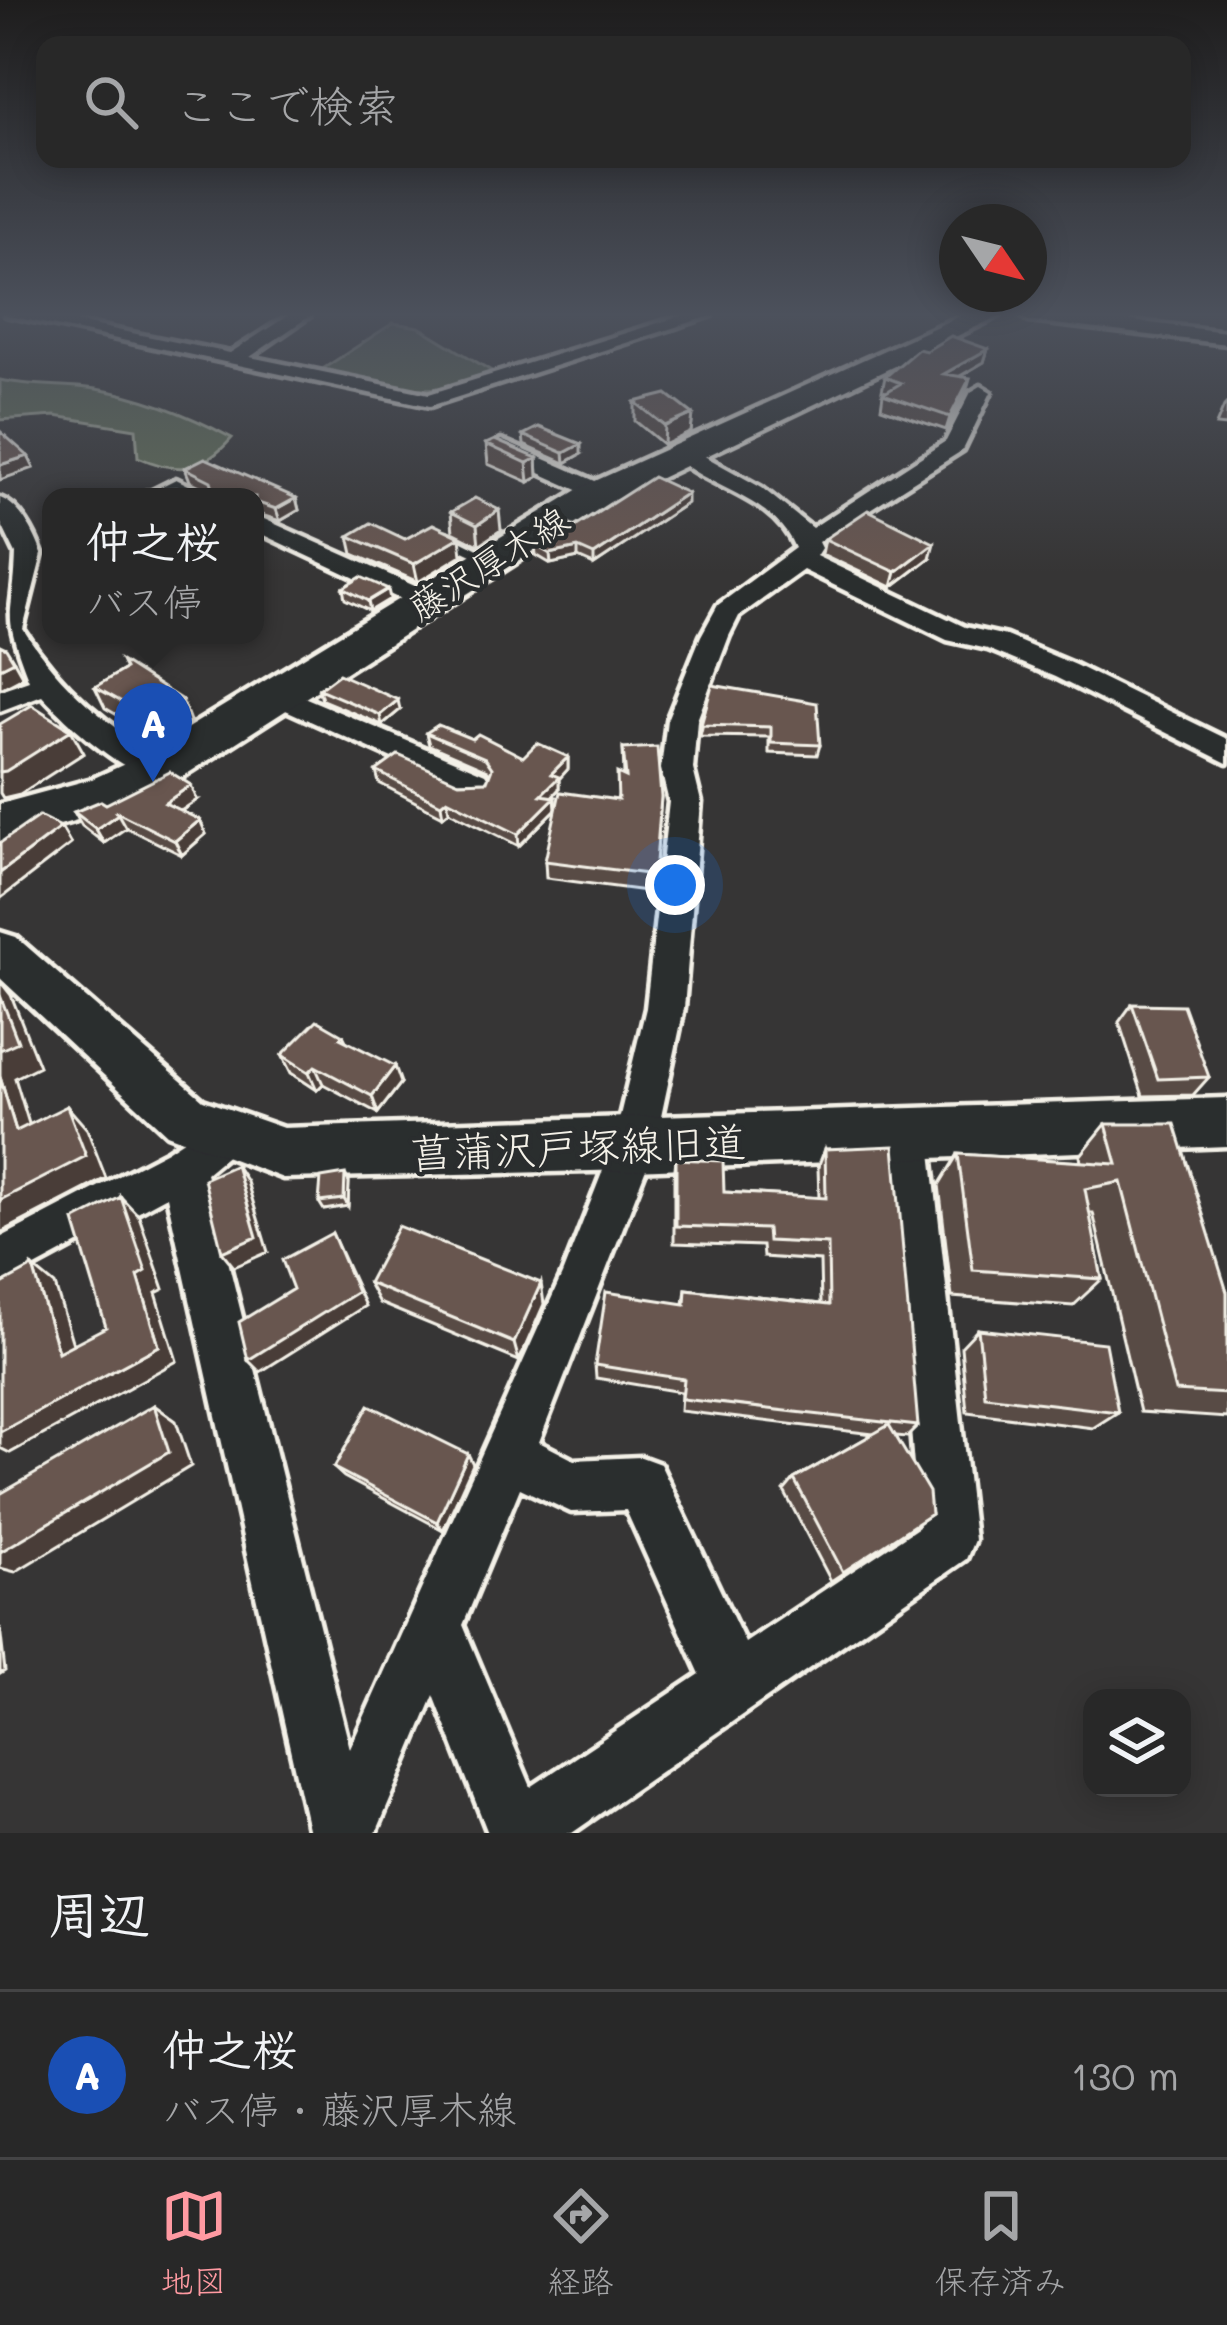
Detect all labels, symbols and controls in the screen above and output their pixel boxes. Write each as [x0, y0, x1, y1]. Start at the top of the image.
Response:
search box [36, 36, 1191, 168]
icon: search [78, 69, 144, 135]
text: ここで検索 [174, 75, 399, 133]
north arrow [939, 204, 1047, 312]
popup [42, 488, 264, 644]
street label: 藤沢厚木線 [399, 494, 577, 630]
text: 仲之桜 [85, 511, 221, 569]
text: バス停 [85, 575, 203, 626]
pin: A [114, 683, 192, 782]
your location [645, 855, 705, 915]
street label: 菖蒲沢戸塚線旧道 [409, 1113, 747, 1179]
map controls [1083, 1689, 1191, 1797]
button: layers [1083, 1689, 1191, 1797]
text: 周辺 [48, 1879, 150, 1946]
text: 仲之桜 [162, 2019, 297, 2077]
text: A [73, 2049, 101, 2100]
text: 130 m [1071, 2049, 1179, 2100]
text: バス停 · 藤沢厚木線 [162, 2083, 516, 2134]
tab: 地図 [161, 2183, 227, 2303]
tab: 経路 [548, 2183, 614, 2303]
tab: 保存済み [935, 2183, 1067, 2303]

